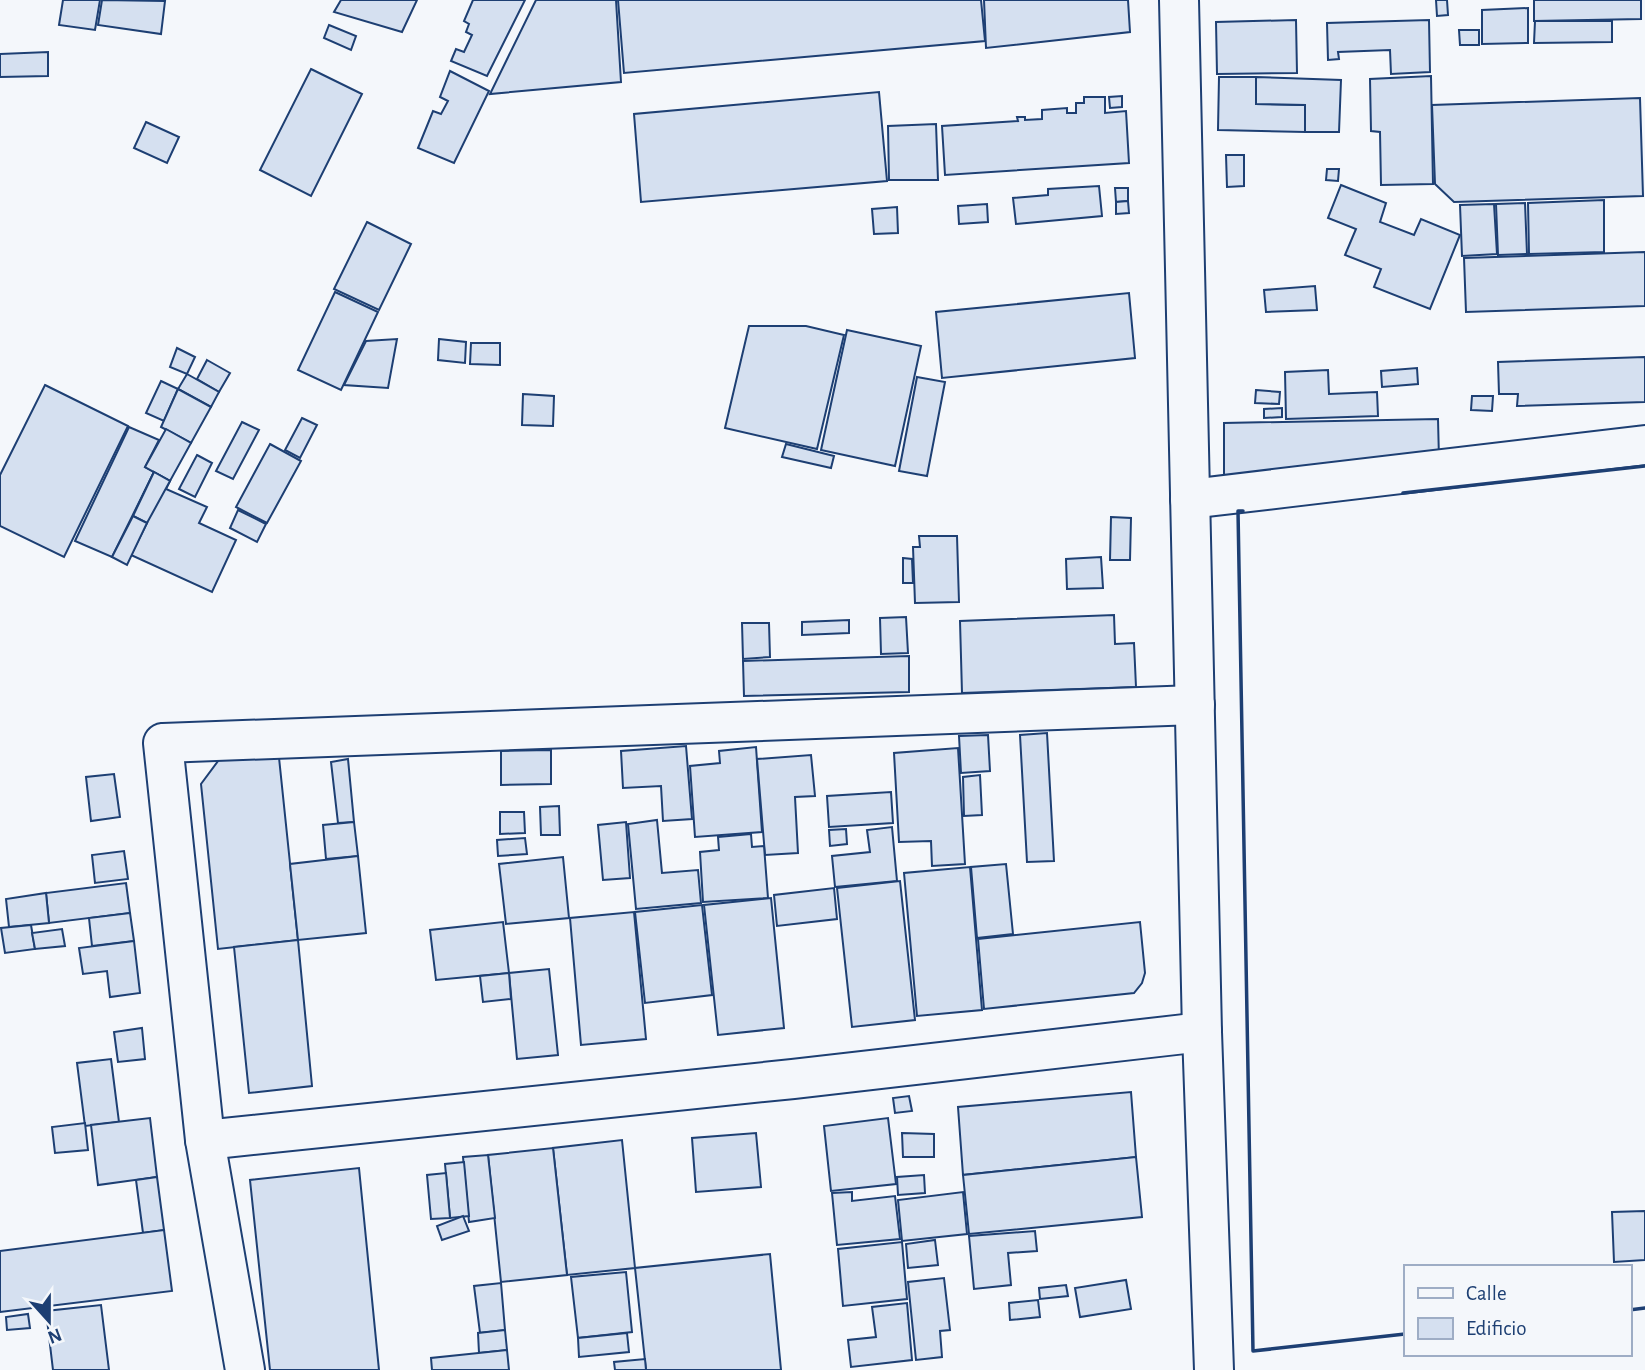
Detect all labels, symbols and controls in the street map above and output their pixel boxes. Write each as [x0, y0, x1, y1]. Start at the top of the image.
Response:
legend [1404, 1265, 1631, 1356]
text: Calle [1466, 1283, 1507, 1304]
north arrow [14, 1286, 84, 1356]
text: Edificio [1466, 1318, 1527, 1339]
text: N [45, 1324, 64, 1347]

